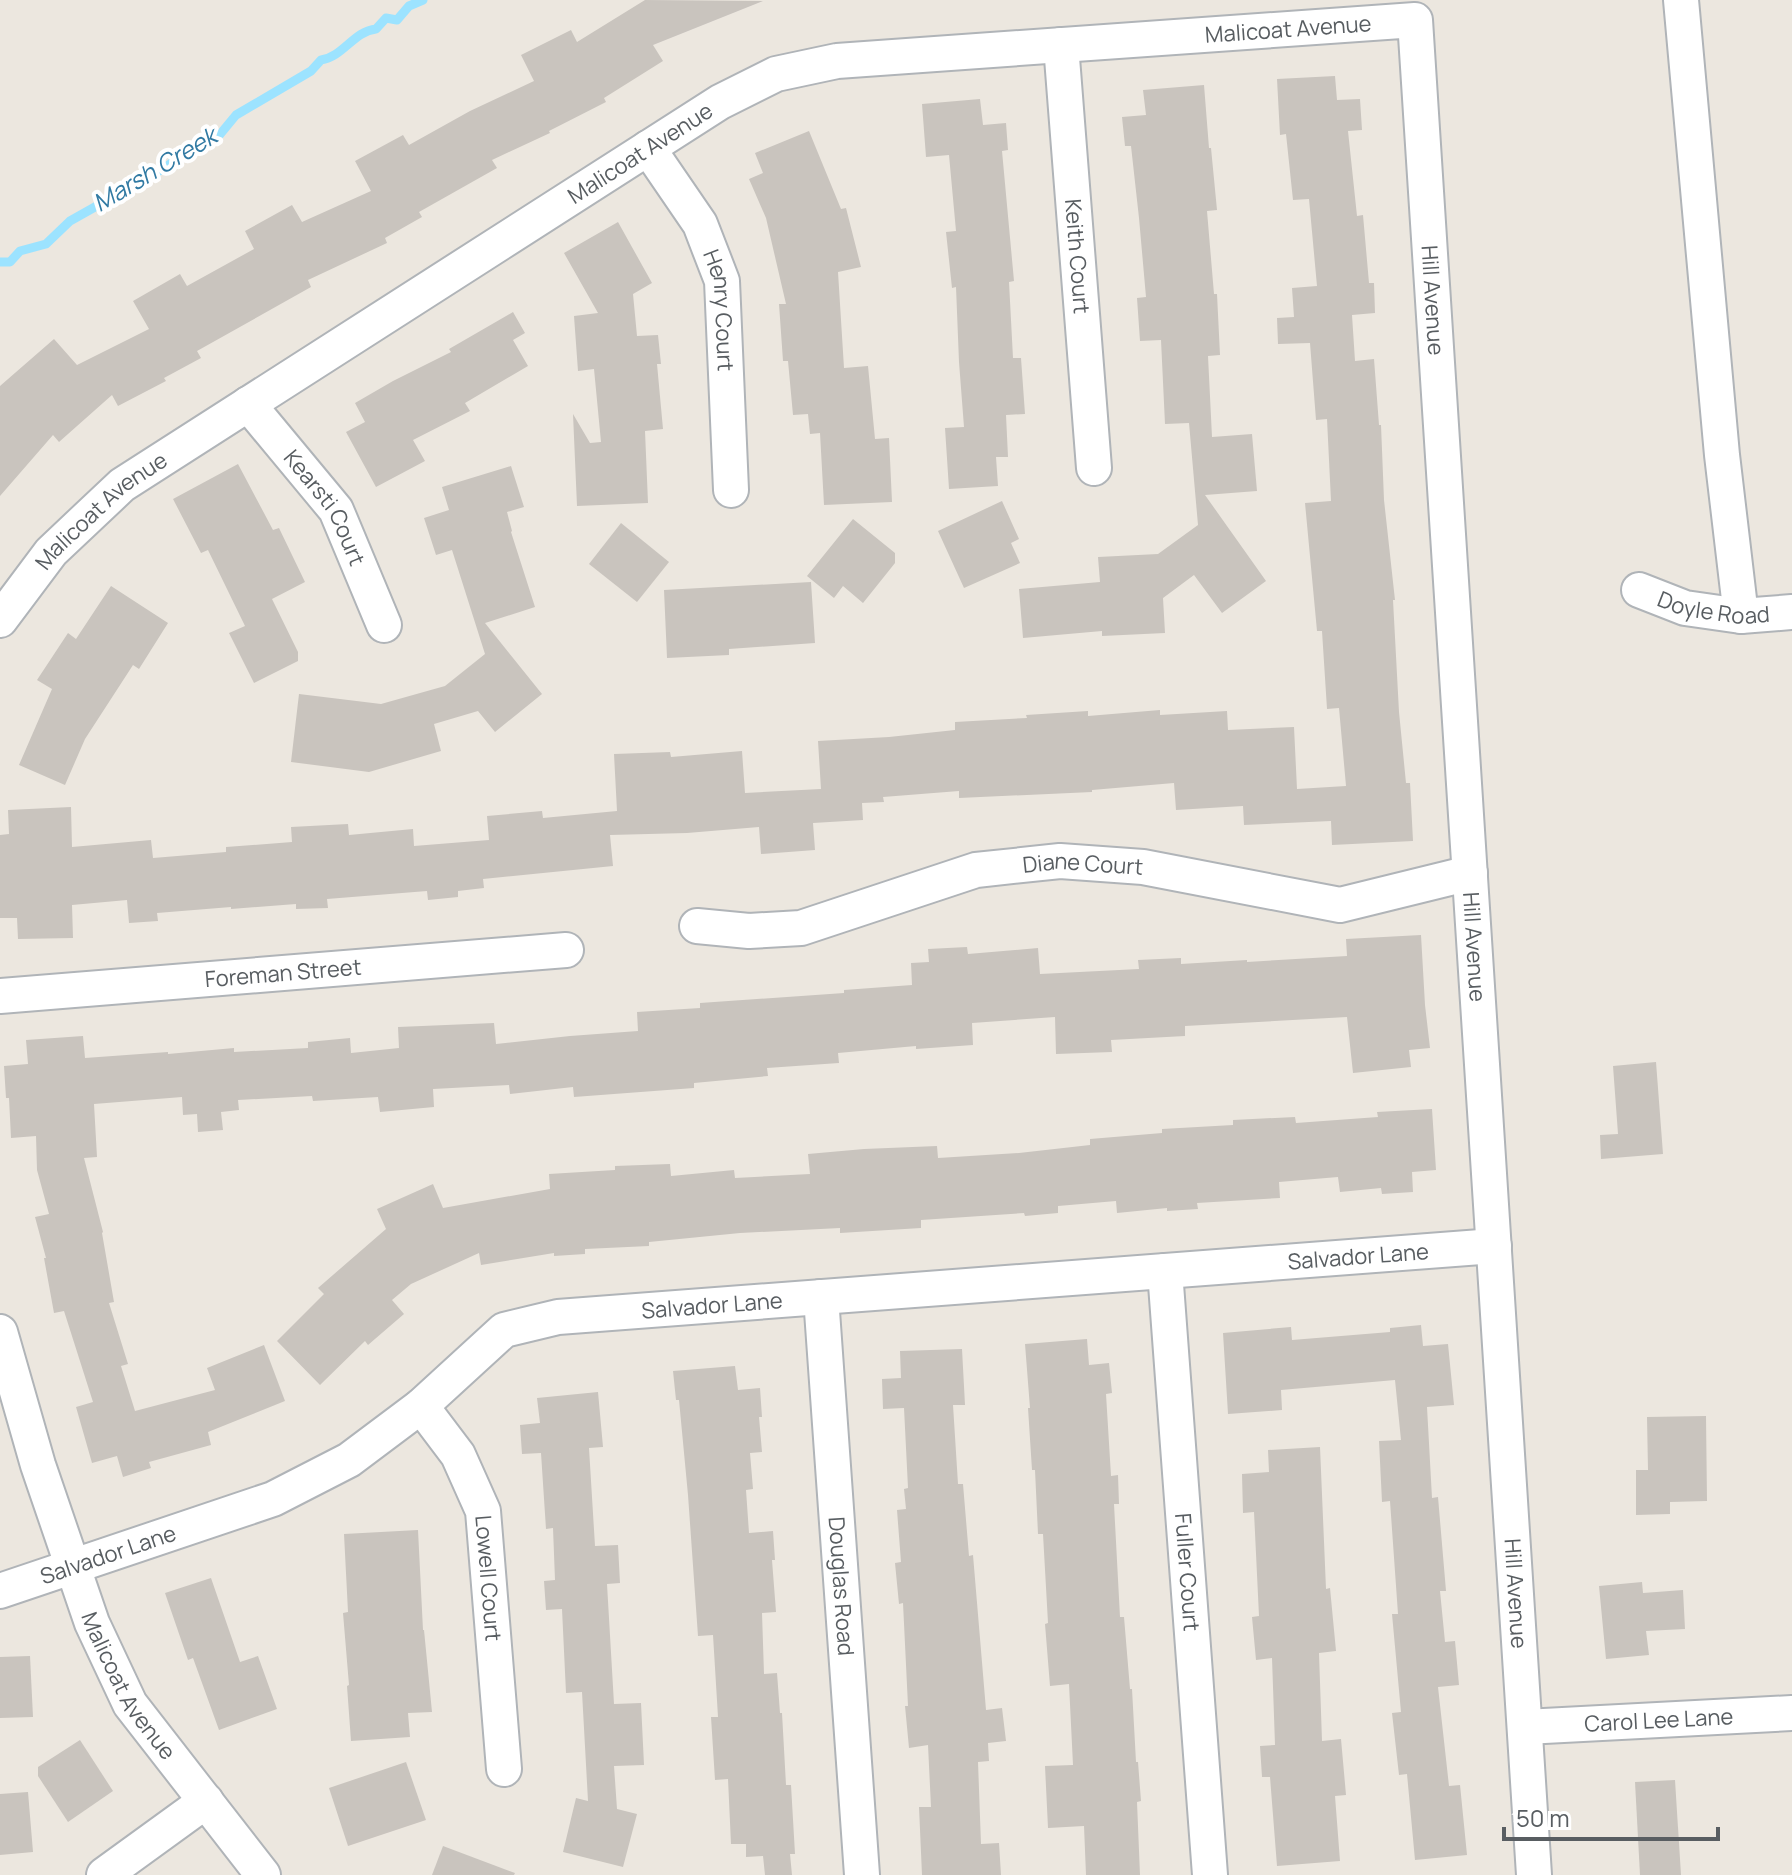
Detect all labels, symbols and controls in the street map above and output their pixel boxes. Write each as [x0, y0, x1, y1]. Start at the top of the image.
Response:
street label: Malicoat Avenue [1204, 8, 1372, 50]
street label: Malicoat Avenue [562, 95, 719, 211]
water label: Marsh Creek [86, 117, 225, 219]
street label: Keith Court [1058, 198, 1097, 315]
street label: Hill Avenue [1414, 244, 1451, 356]
street label: Henry Court [696, 245, 741, 372]
street label: Kearsti Court [277, 443, 373, 570]
street label: Malicoat Avenue [28, 445, 173, 576]
street label: Doyle Road [1653, 584, 1771, 631]
street label: Diane Court [1021, 846, 1144, 882]
street label: Hill Avenue [1456, 891, 1493, 1003]
street label: Foreman Street [204, 952, 363, 994]
street label: Salvador Lane [1286, 1236, 1430, 1277]
street label: Salvador Lane [640, 1285, 784, 1326]
street label: Fuller Court [1168, 1512, 1207, 1632]
street label: Lowell Court [468, 1514, 509, 1642]
street label: Douglas Road [822, 1516, 861, 1657]
street label: Salvador Lane [36, 1518, 180, 1591]
street label: Hill Avenue [1497, 1538, 1534, 1650]
street label: Malicoat Avenue [74, 1608, 183, 1766]
street label: Carol Lee Lane [1584, 1701, 1734, 1739]
scale bar [1504, 1791, 1718, 1841]
text: 50 m [1516, 1801, 1570, 1834]

